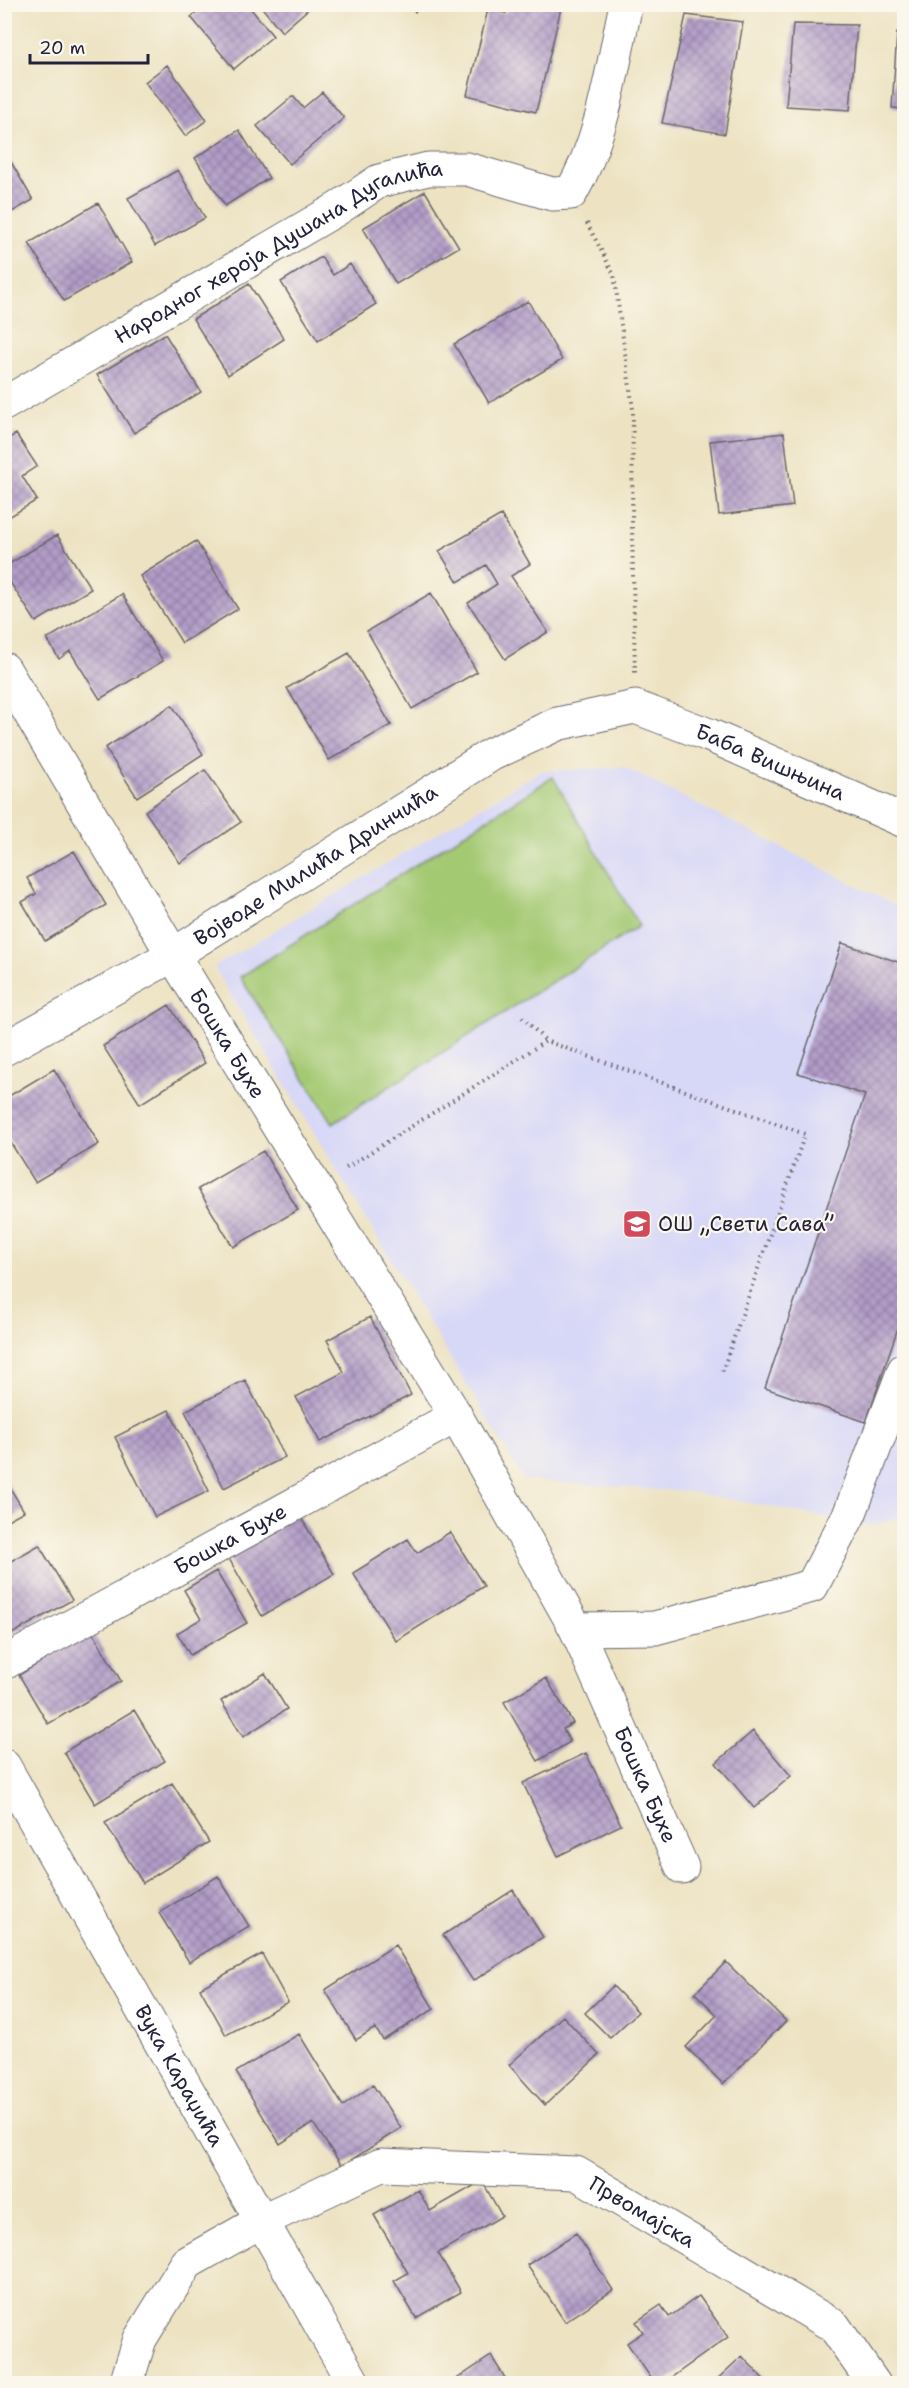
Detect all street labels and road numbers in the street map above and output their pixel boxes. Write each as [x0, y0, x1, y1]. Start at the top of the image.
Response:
street label: Народног хероја Душана Дугалића [109, 155, 443, 350]
street label: Баба Вишњина [692, 717, 849, 807]
street label: Војводе Милића Дринчића [188, 778, 443, 952]
street label: Бошка Бухе [183, 983, 272, 1104]
street label: Бошка Бухе [169, 1497, 292, 1581]
street label: Бошка Бухе [607, 1722, 683, 1847]
street label: Вука Караџића [128, 2000, 231, 2152]
street label: Првомајска [584, 2170, 700, 2255]

